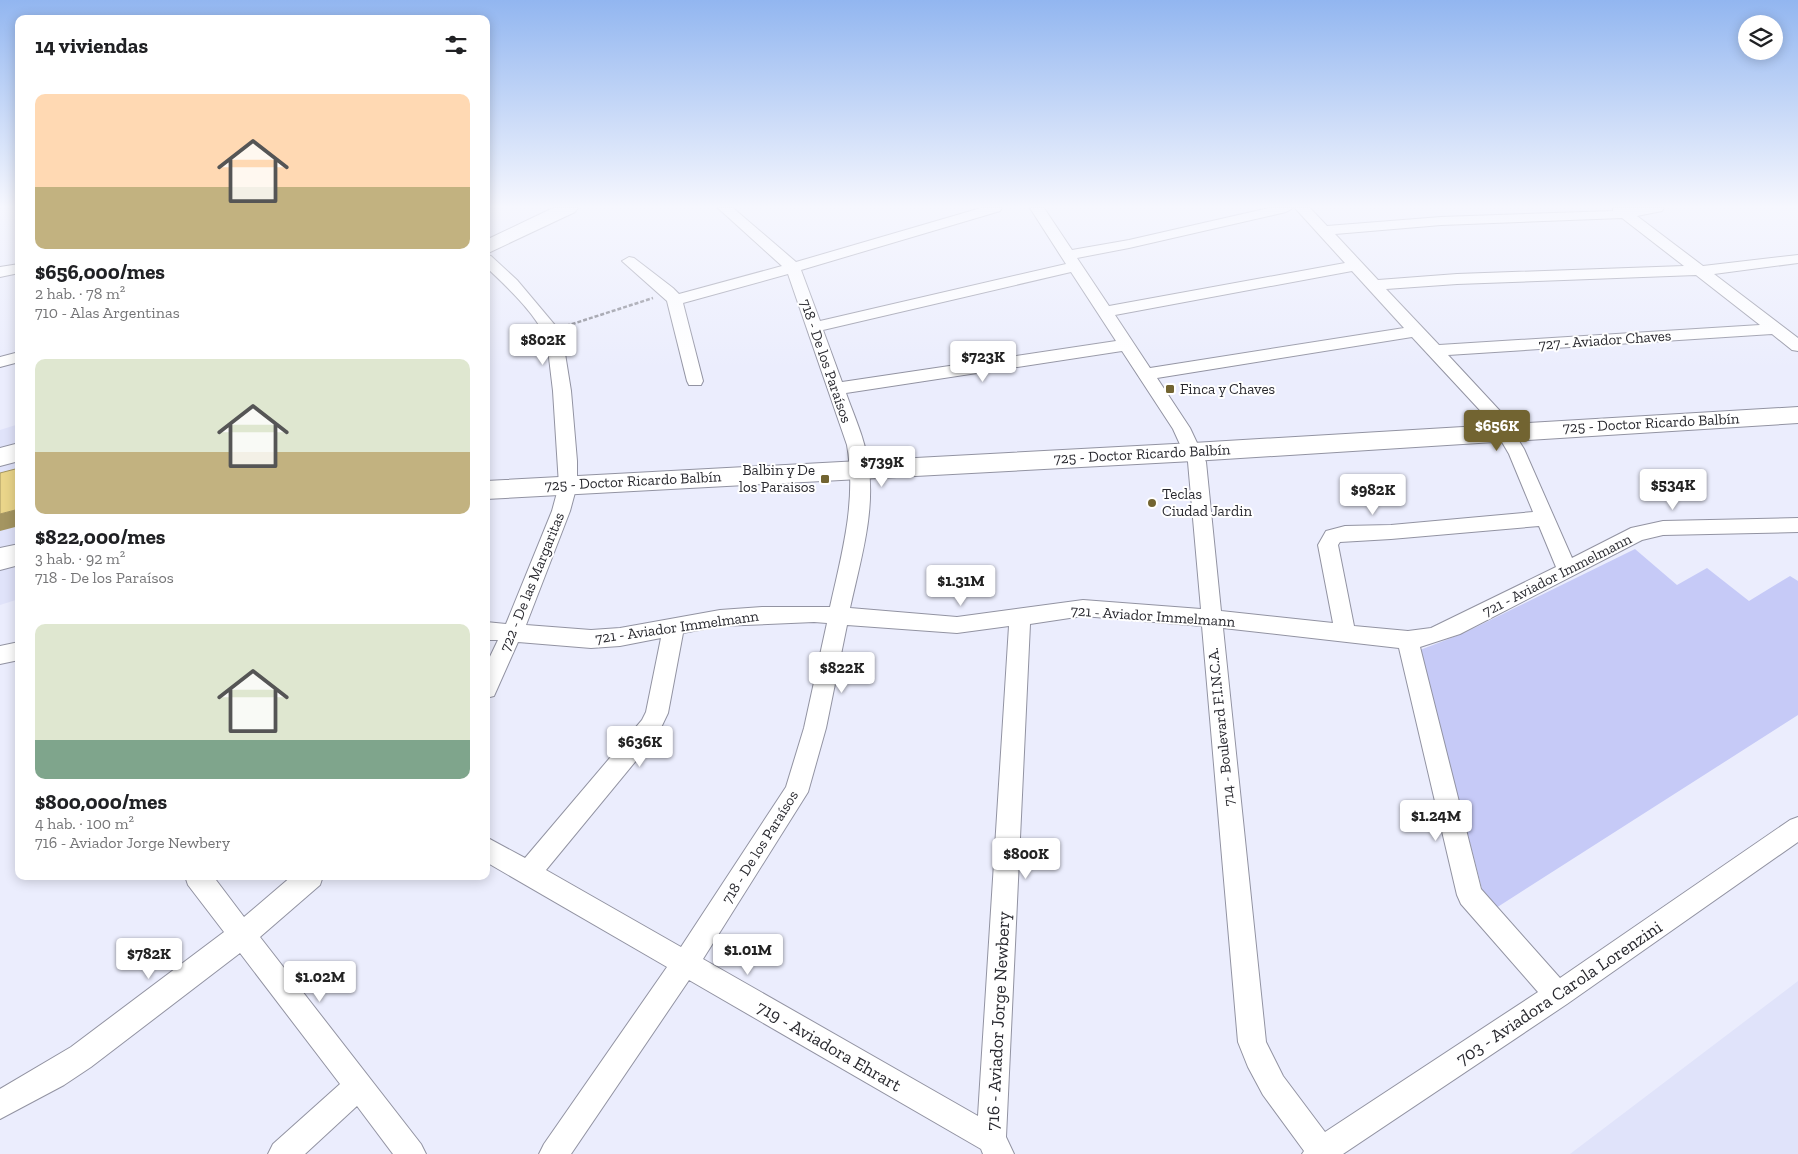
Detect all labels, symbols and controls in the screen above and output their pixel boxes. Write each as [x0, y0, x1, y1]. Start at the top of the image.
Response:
map controls [1738, 15, 1783, 60]
button: layers [1738, 15, 1783, 60]
icon: filters [442, 31, 470, 59]
text: 14 viviendas [35, 33, 148, 58]
icon: home [208, 126, 298, 216]
text: $656,000/mes [35, 259, 165, 284]
text: 2 hab. · 78 m² [35, 284, 125, 303]
street label: 718 - De los Paraísos [796, 297, 856, 425]
text: 710 - Alas Argentinas [35, 303, 180, 322]
pin: $802K [508, 324, 578, 366]
street label: 727 - Aviador Chaves [1538, 326, 1672, 354]
text: $802K [520, 330, 566, 349]
pin: $723K [948, 340, 1018, 383]
text: $723K [961, 347, 1005, 366]
place label: Finca y Chaves [1180, 380, 1275, 398]
marker: Finca y Chaves [1164, 383, 1176, 395]
icon: home [208, 391, 298, 481]
street label: 725 - Doctor Ricardo Balbín [1562, 409, 1740, 437]
pin: $656K [1462, 410, 1532, 452]
text: $656K [1475, 416, 1519, 435]
street label: 725 - Doctor Ricardo Balbín [1053, 440, 1231, 468]
pin: $739K [847, 446, 917, 488]
text: $739K [860, 452, 904, 471]
place label: Balbin y De los Paraisos [739, 461, 815, 496]
street label: 725 - Doctor Ricardo Balbín [544, 467, 722, 495]
pin: $534K [1638, 468, 1708, 511]
marker: Balbin y De los Paraisos [819, 473, 831, 485]
pin: $982K [1338, 474, 1408, 516]
text: $534K [1651, 475, 1695, 494]
text: $982K [1351, 480, 1395, 499]
place label: Teclas Ciudad Jardin [1162, 485, 1253, 520]
marker: Teclas Ciudad Jardin [1146, 497, 1158, 509]
street label: 722 - De las Margaritas [496, 510, 568, 654]
text: $822,000/mes [35, 524, 165, 549]
street label: 721 - Aviador Immelmann [1479, 529, 1635, 620]
text: 3 hab. · 92 m² [35, 549, 125, 568]
pin: $1.31M [920, 564, 1002, 607]
text: 718 - De los Paraísos [35, 568, 174, 587]
text: $1.31M [937, 571, 985, 590]
street label: 721 - Aviador Immelmann [1070, 601, 1236, 631]
street label: 721 - Aviador Immelmann [594, 607, 760, 647]
street label: 714 - Boulevard F.I.N.C.A. [1204, 647, 1238, 807]
pin: $822K [807, 652, 877, 694]
icon: home [208, 656, 298, 746]
text: $822K [820, 658, 864, 677]
pin: $636K [605, 726, 675, 768]
text: $636K [618, 732, 662, 751]
street label: 718 - De los Paraísos [718, 787, 802, 907]
text: $800,000/mes [35, 789, 167, 814]
pin: $1.24M [1395, 800, 1477, 842]
text: $1.24M [1411, 806, 1461, 825]
text: 4 hab. · 100 m² [35, 814, 134, 833]
text: 716 - Aviador Jorge Newbery [35, 833, 230, 852]
pin: $800K [991, 838, 1061, 880]
text: $800K [1003, 844, 1049, 863]
street label: 716 - Aviador Jorge Newbery [981, 910, 1015, 1131]
street label: 703 - Aviadora Carola Lorenzini [1452, 916, 1666, 1070]
pin: $1.01M [707, 934, 789, 976]
pin: $782K [114, 938, 184, 980]
text: $1.01M [724, 940, 772, 959]
text: $782K [127, 944, 171, 963]
pin: $1.02M [279, 960, 361, 1003]
text: $1.02M [295, 967, 345, 986]
street label: 719 - Aviadora Ehrart [753, 996, 905, 1096]

